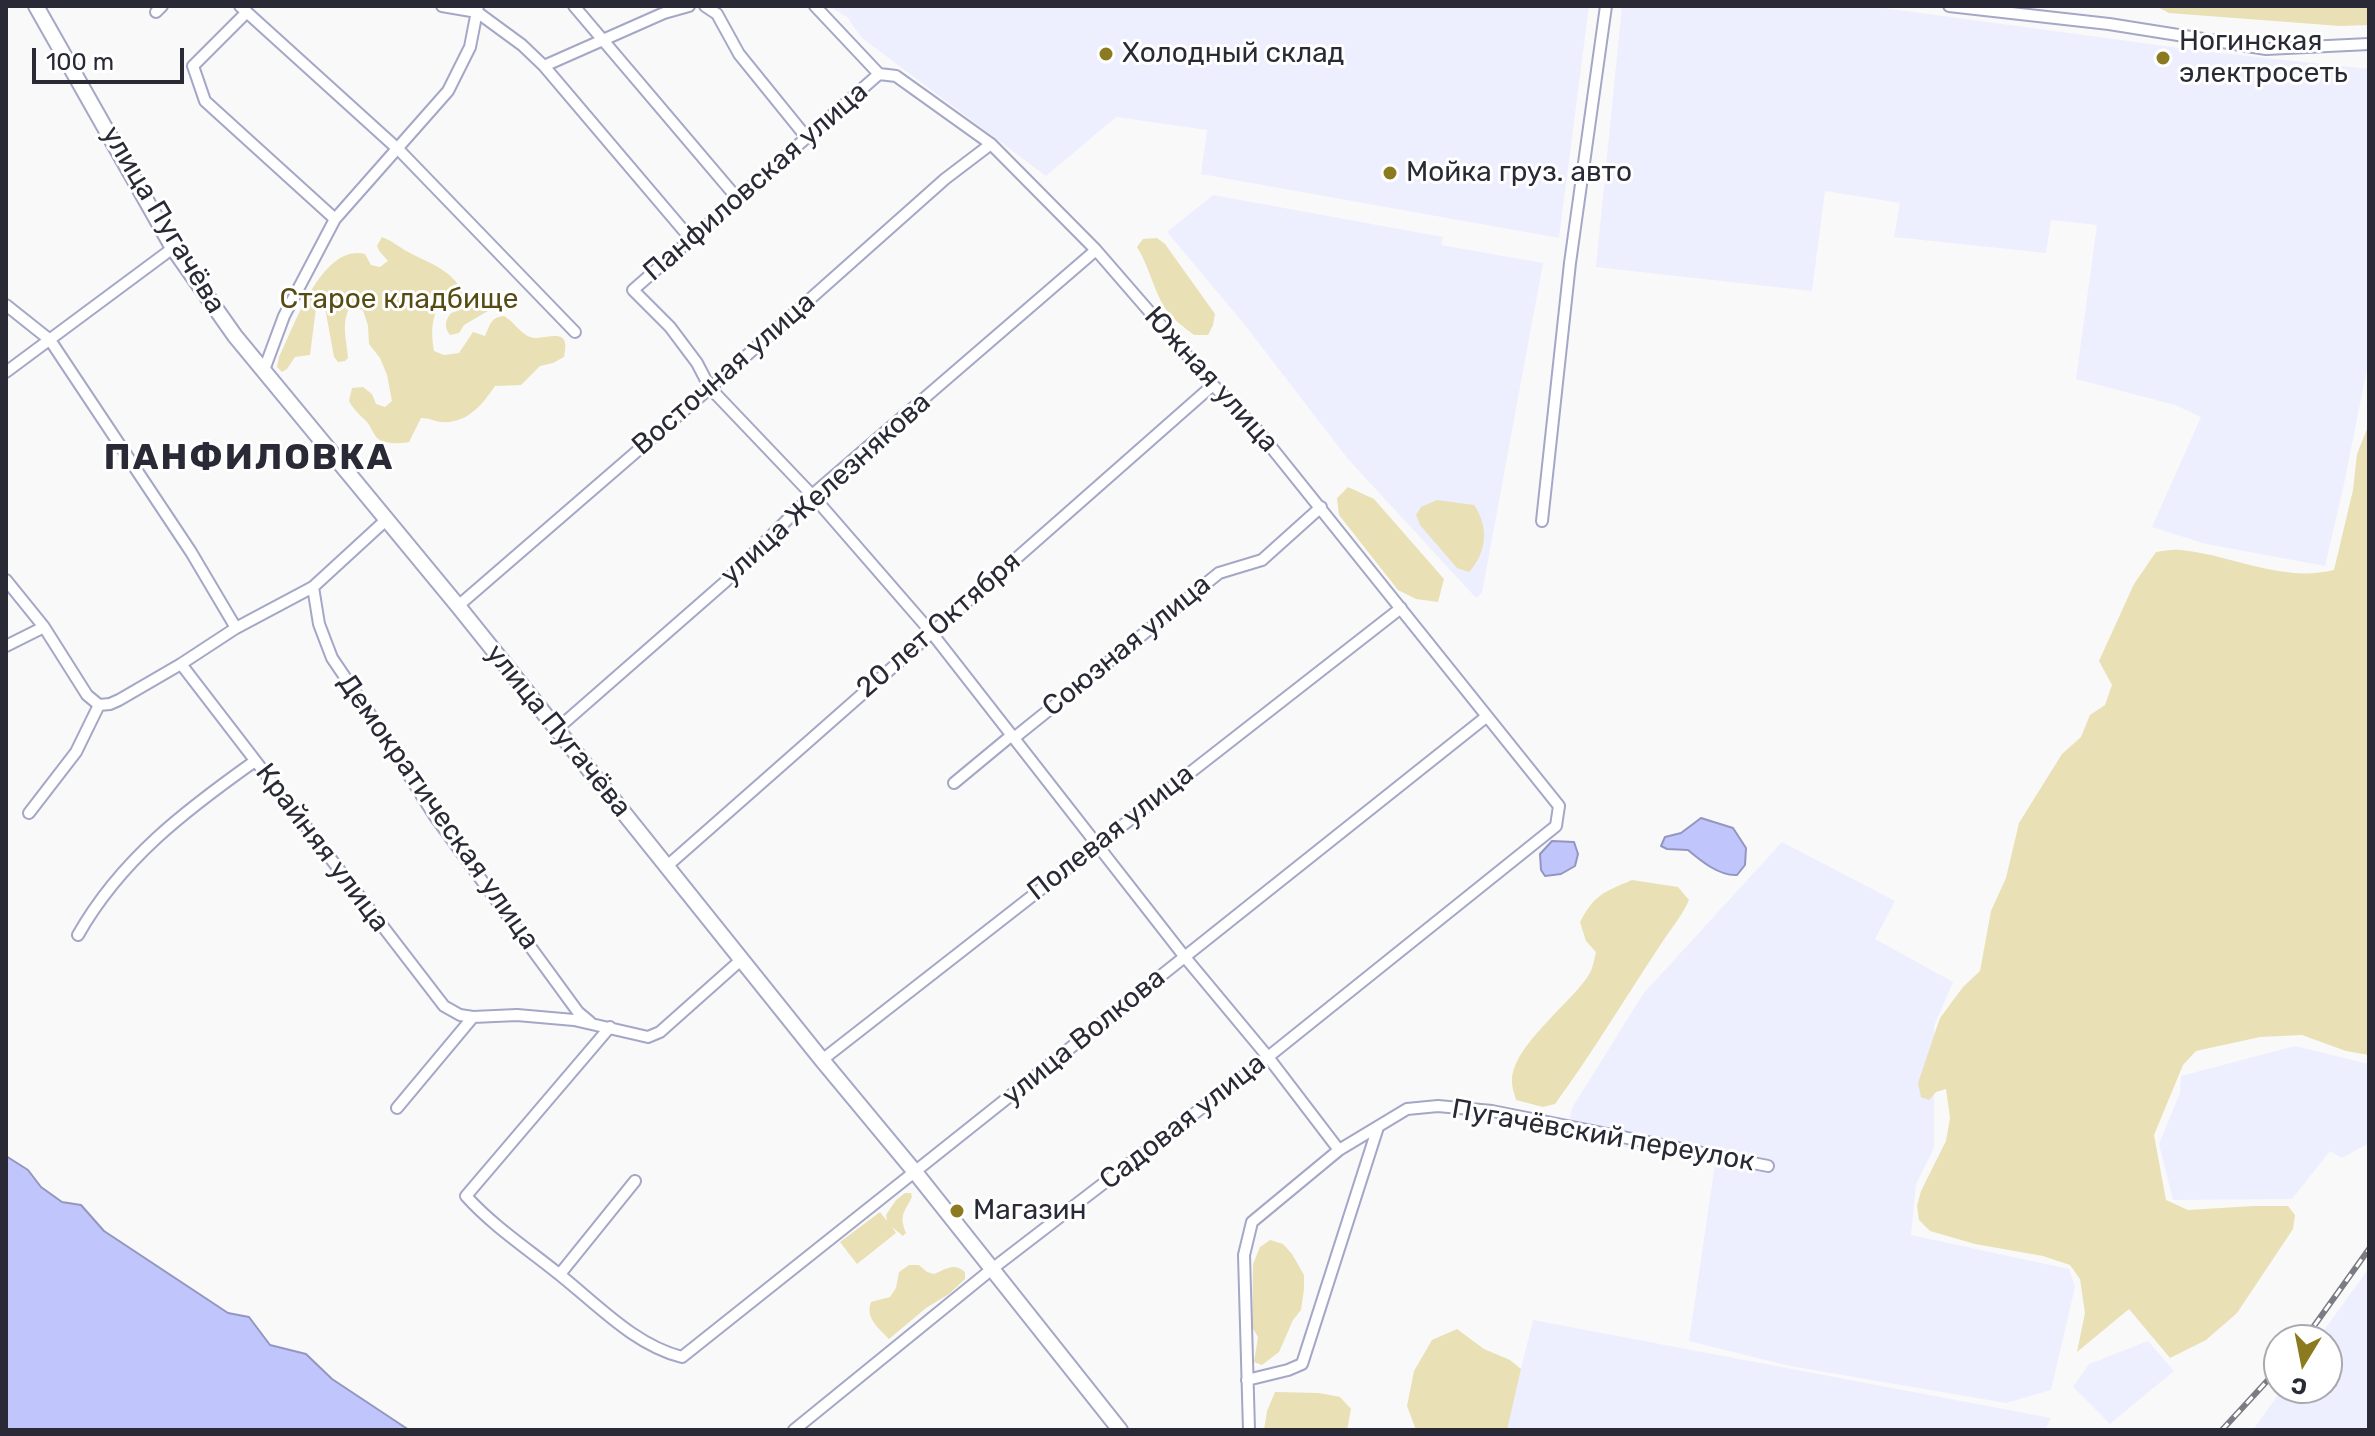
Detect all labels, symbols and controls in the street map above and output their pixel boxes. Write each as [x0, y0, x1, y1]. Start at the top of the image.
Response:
place label: Ногинская электросеть [2179, 25, 2348, 91]
scale bar [36, 32, 188, 82]
place label: Холодный склад [1122, 37, 1344, 71]
marker: Холодный склад [1097, 45, 1115, 63]
text: 100 m [46, 48, 114, 76]
marker: Ногинская электросеть [2154, 49, 2172, 67]
street label: Панфиловская улица [637, 75, 875, 289]
street label: улица Пугачёва [94, 120, 232, 320]
place label: Мойка груз. авто [1406, 156, 1632, 190]
marker: Мойка груз. авто [1381, 164, 1399, 182]
park label: Старое кладбище [280, 283, 518, 317]
street label: Восточная улица [626, 285, 822, 463]
street label: Южная улица [1137, 300, 1285, 460]
street label: улица Железнякова [714, 386, 938, 592]
district label: ПАНФИЛОВКА [104, 437, 394, 481]
street label: 20 лет Октября [850, 545, 1028, 705]
street label: Союзная улица [1036, 568, 1218, 724]
street label: улица Пугачёва [478, 638, 638, 824]
street label: Демократическая улица [330, 668, 546, 956]
street label: Крайняя улица [248, 757, 396, 939]
street label: Полевая улица [1021, 758, 1201, 908]
street label: улица Волкова [996, 961, 1172, 1113]
street label: Садовая улица [1094, 1047, 1272, 1197]
street label: Пугачёвский переулок [1449, 1093, 1757, 1179]
place label: Магазин [973, 1194, 1087, 1228]
marker: Магазин [948, 1202, 966, 1220]
north arrow [2263, 1324, 2343, 1404]
text: С [2289, 1372, 2309, 1401]

